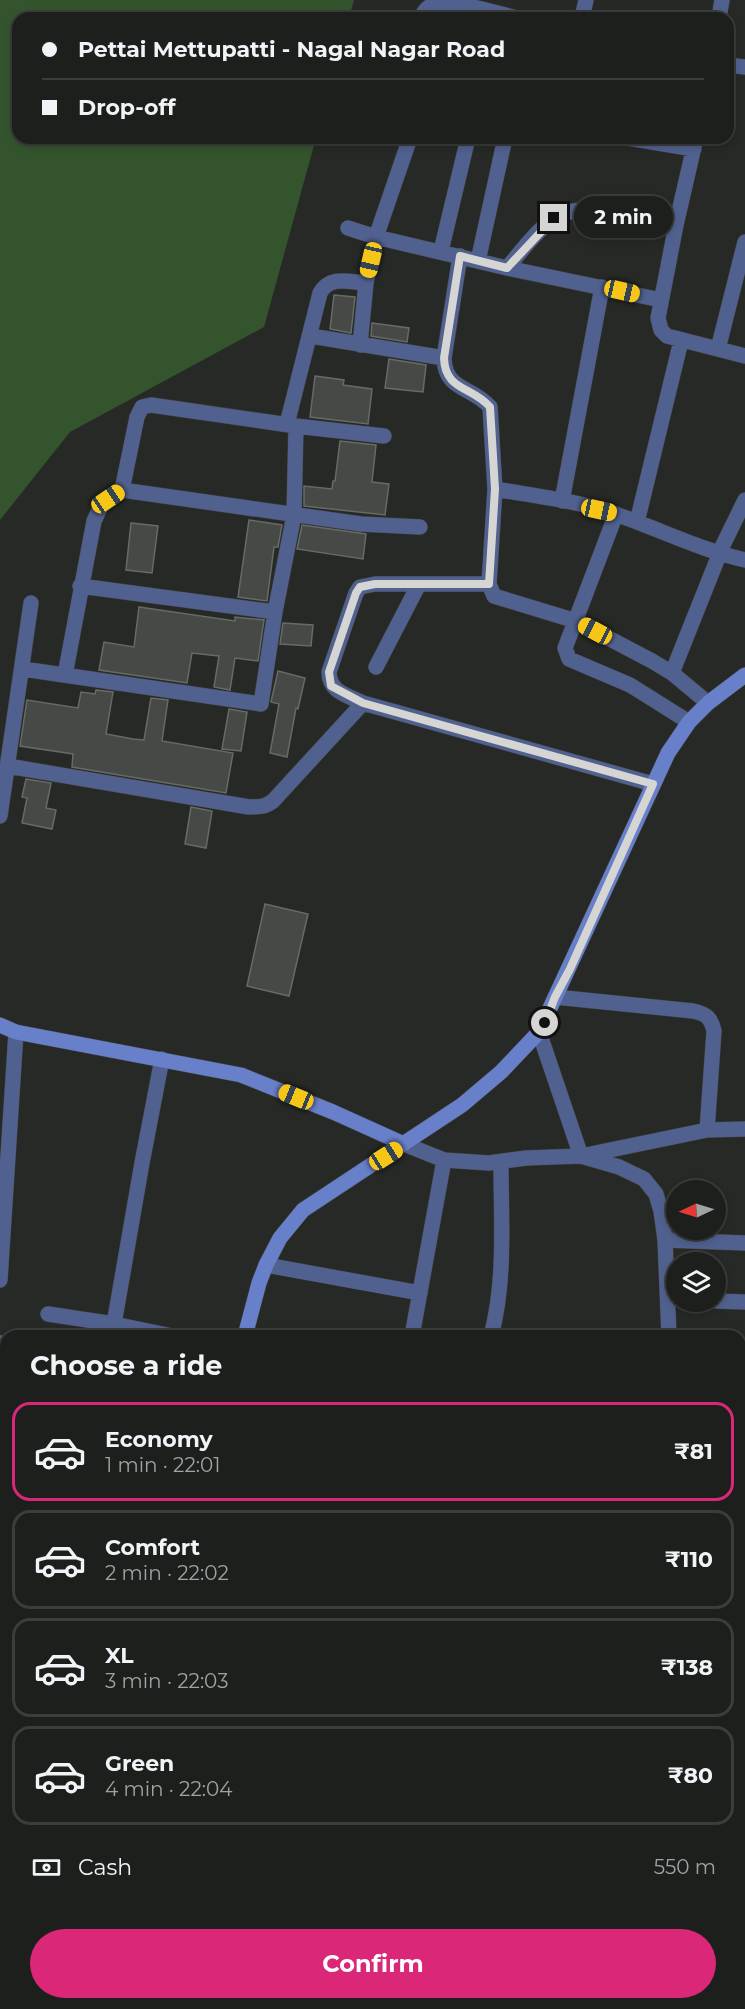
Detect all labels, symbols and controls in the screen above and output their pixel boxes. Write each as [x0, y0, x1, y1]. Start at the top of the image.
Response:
text: Pettai Mettupatti - Nagal Nagar Road [78, 36, 505, 63]
text: Drop-off [78, 94, 176, 121]
callout: 2 min [575, 197, 674, 239]
route end [540, 204, 567, 231]
text: 2 min [594, 205, 653, 229]
car [358, 240, 384, 280]
car [602, 278, 642, 304]
car [88, 481, 128, 517]
car [580, 497, 618, 523]
car [575, 615, 615, 647]
route start [531, 1009, 558, 1036]
car [276, 1082, 316, 1112]
car [366, 1139, 406, 1173]
north arrow [666, 1180, 726, 1240]
map controls [666, 1180, 726, 1312]
button: layers [666, 1252, 726, 1312]
text: Choose a ride [30, 1349, 222, 1382]
icon: car [33, 1425, 87, 1479]
text: Economy [105, 1426, 213, 1453]
text: ₹81 [674, 1438, 713, 1465]
text: 1 min · 22:01 [105, 1453, 221, 1477]
icon: car [33, 1533, 87, 1587]
text: Comfort [105, 1534, 200, 1561]
text: ₹110 [665, 1546, 713, 1573]
text: 2 min · 22:02 [105, 1561, 229, 1585]
icon: car [33, 1641, 87, 1695]
text: XL [105, 1642, 134, 1669]
text: ₹138 [661, 1654, 713, 1681]
text: 3 min · 22:03 [105, 1669, 228, 1693]
icon: car [33, 1749, 87, 1803]
text: Green [105, 1750, 174, 1777]
text: ₹80 [668, 1762, 713, 1789]
text: 4 min · 22:04 [105, 1777, 233, 1801]
icon: cash [30, 1851, 63, 1884]
text: Cash [78, 1854, 132, 1881]
text: 550 m [654, 1855, 716, 1879]
button: Confirm [30, 1929, 716, 1998]

